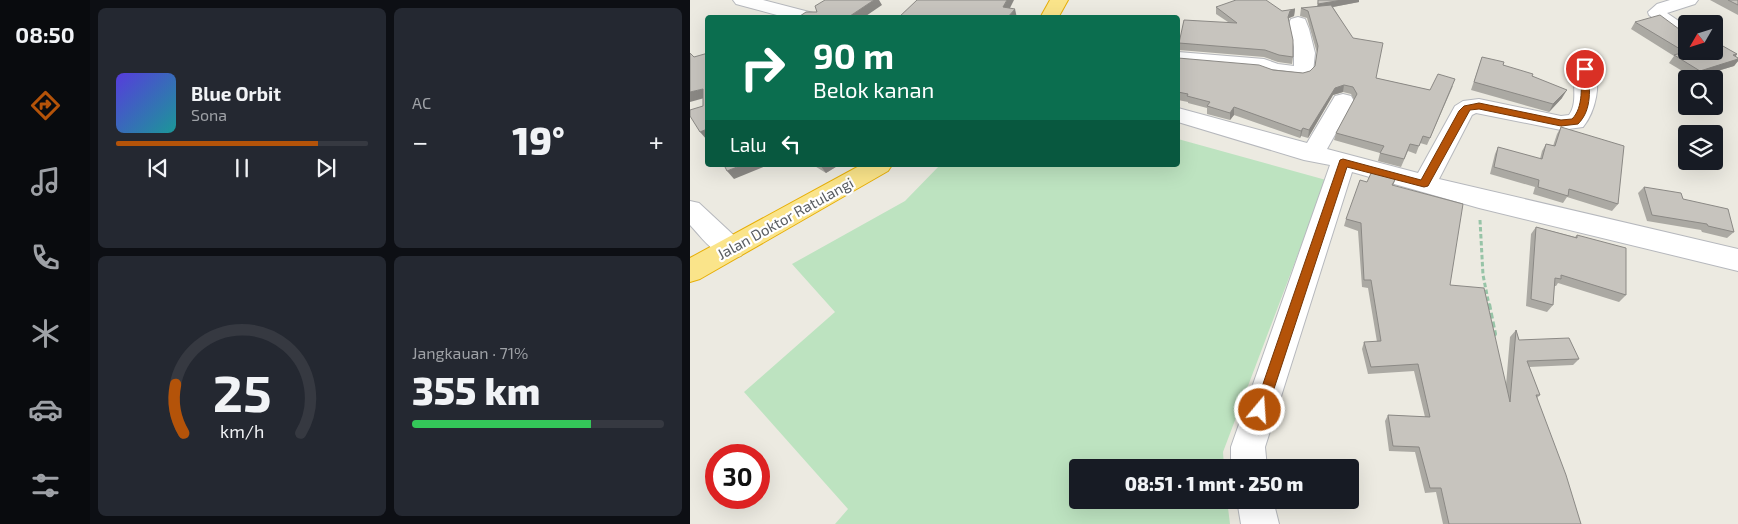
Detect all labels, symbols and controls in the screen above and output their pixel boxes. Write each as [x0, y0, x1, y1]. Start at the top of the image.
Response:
north arrow [1678, 15, 1722, 60]
map controls [1678, 15, 1723, 170]
text: 08:50 [15, 21, 75, 47]
text: 90 m [813, 34, 894, 76]
icon: right [730, 35, 795, 100]
pin [1564, 48, 1606, 90]
icon: arrive [1571, 55, 1599, 83]
button: search [1678, 70, 1723, 115]
text: Belok kanan [813, 76, 934, 102]
text: Blue Orbit [191, 82, 281, 105]
icon: directions [28, 88, 63, 123]
text: AC [412, 93, 431, 112]
text: Sona [191, 105, 227, 124]
text: 19° [512, 117, 565, 163]
text: − [412, 124, 428, 158]
text: + [649, 124, 664, 158]
button: layers [1678, 125, 1723, 170]
icon: left [777, 130, 805, 158]
text: Lalu [730, 133, 767, 156]
icon: previous [144, 154, 172, 182]
icon: pause [228, 154, 256, 182]
icon: next [312, 154, 340, 182]
icon: music [28, 164, 63, 199]
street label: Jalan Doktor Ratulangi [714, 173, 856, 263]
icon: phone [28, 240, 63, 275]
icon: climate [28, 316, 63, 351]
text: Jangkauan · 71% [412, 343, 528, 362]
text: 25 [213, 360, 271, 422]
text: 355 km [412, 367, 540, 413]
position arrow [1233, 383, 1285, 435]
icon: car [28, 392, 63, 427]
text: km/h [220, 420, 264, 442]
speed limit sign: 30 [705, 444, 770, 509]
icon: filters [28, 468, 63, 503]
text: 08:51 · 1 mnt · 250 m [1125, 472, 1303, 495]

